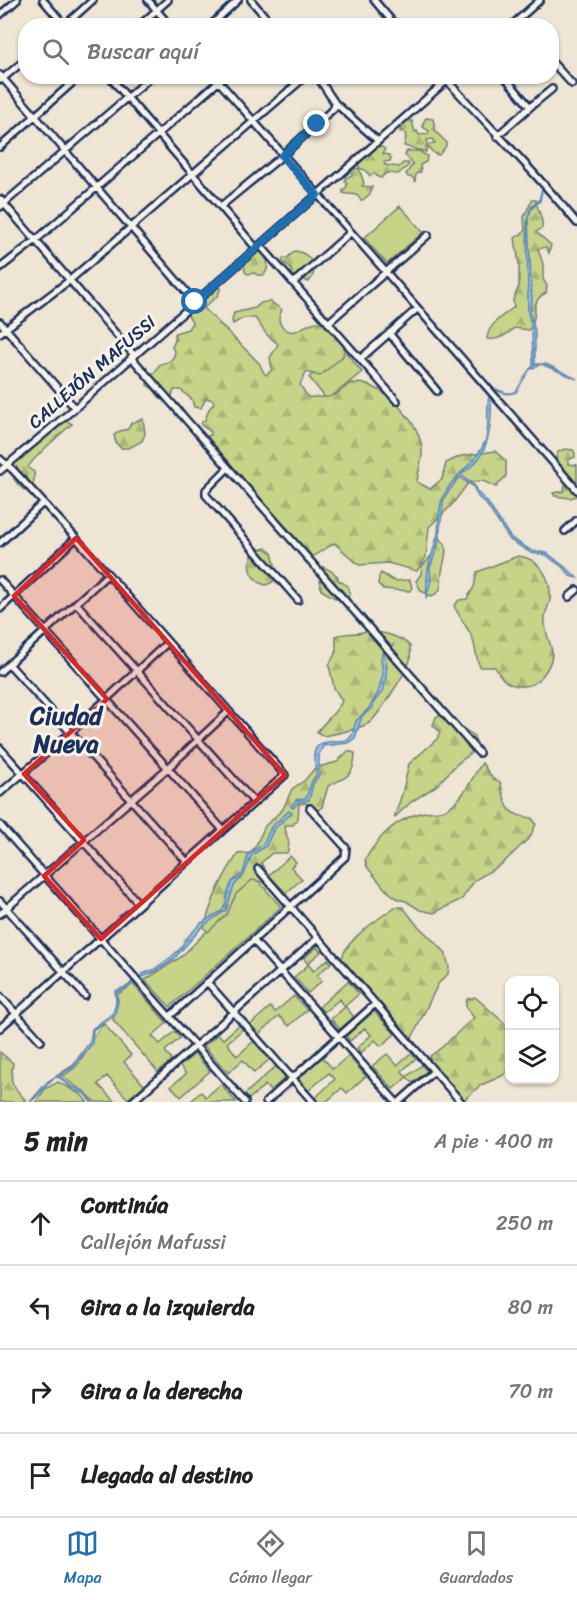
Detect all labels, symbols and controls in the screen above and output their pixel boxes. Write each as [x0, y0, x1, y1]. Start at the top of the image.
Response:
search box [18, 18, 559, 84]
text: Buscar aquí [87, 32, 199, 71]
icon: search [39, 35, 72, 68]
route end [303, 110, 329, 136]
route start [181, 288, 207, 314]
street label: CALLEJÓN MAFUSSI [21, 307, 164, 437]
district label: Ciudad Nueva [29, 695, 104, 765]
map controls [505, 976, 559, 1084]
button: locate [505, 976, 559, 1030]
button: layers [505, 1030, 559, 1084]
text: 5 min [24, 1118, 88, 1164]
text: A pie · 400 m [434, 1124, 553, 1159]
text: Continúa [81, 1186, 168, 1225]
text: 250 m [496, 1206, 553, 1241]
icon: ahead [24, 1207, 57, 1240]
text: Callejón Mafussi [81, 1225, 226, 1260]
text: Gira a la izquierda [81, 1288, 254, 1327]
text: 80 m [508, 1290, 553, 1325]
icon: left [24, 1291, 57, 1324]
text: Gira a la derecha [81, 1372, 242, 1411]
text: 70 m [508, 1374, 553, 1409]
icon: right [24, 1375, 57, 1408]
text: Llegada al destino [81, 1456, 253, 1495]
icon: arrive [24, 1459, 57, 1492]
tab: Mapa [64, 1527, 101, 1592]
tab: Cómo llegar [229, 1527, 312, 1592]
tab: Guardados [440, 1527, 513, 1592]

